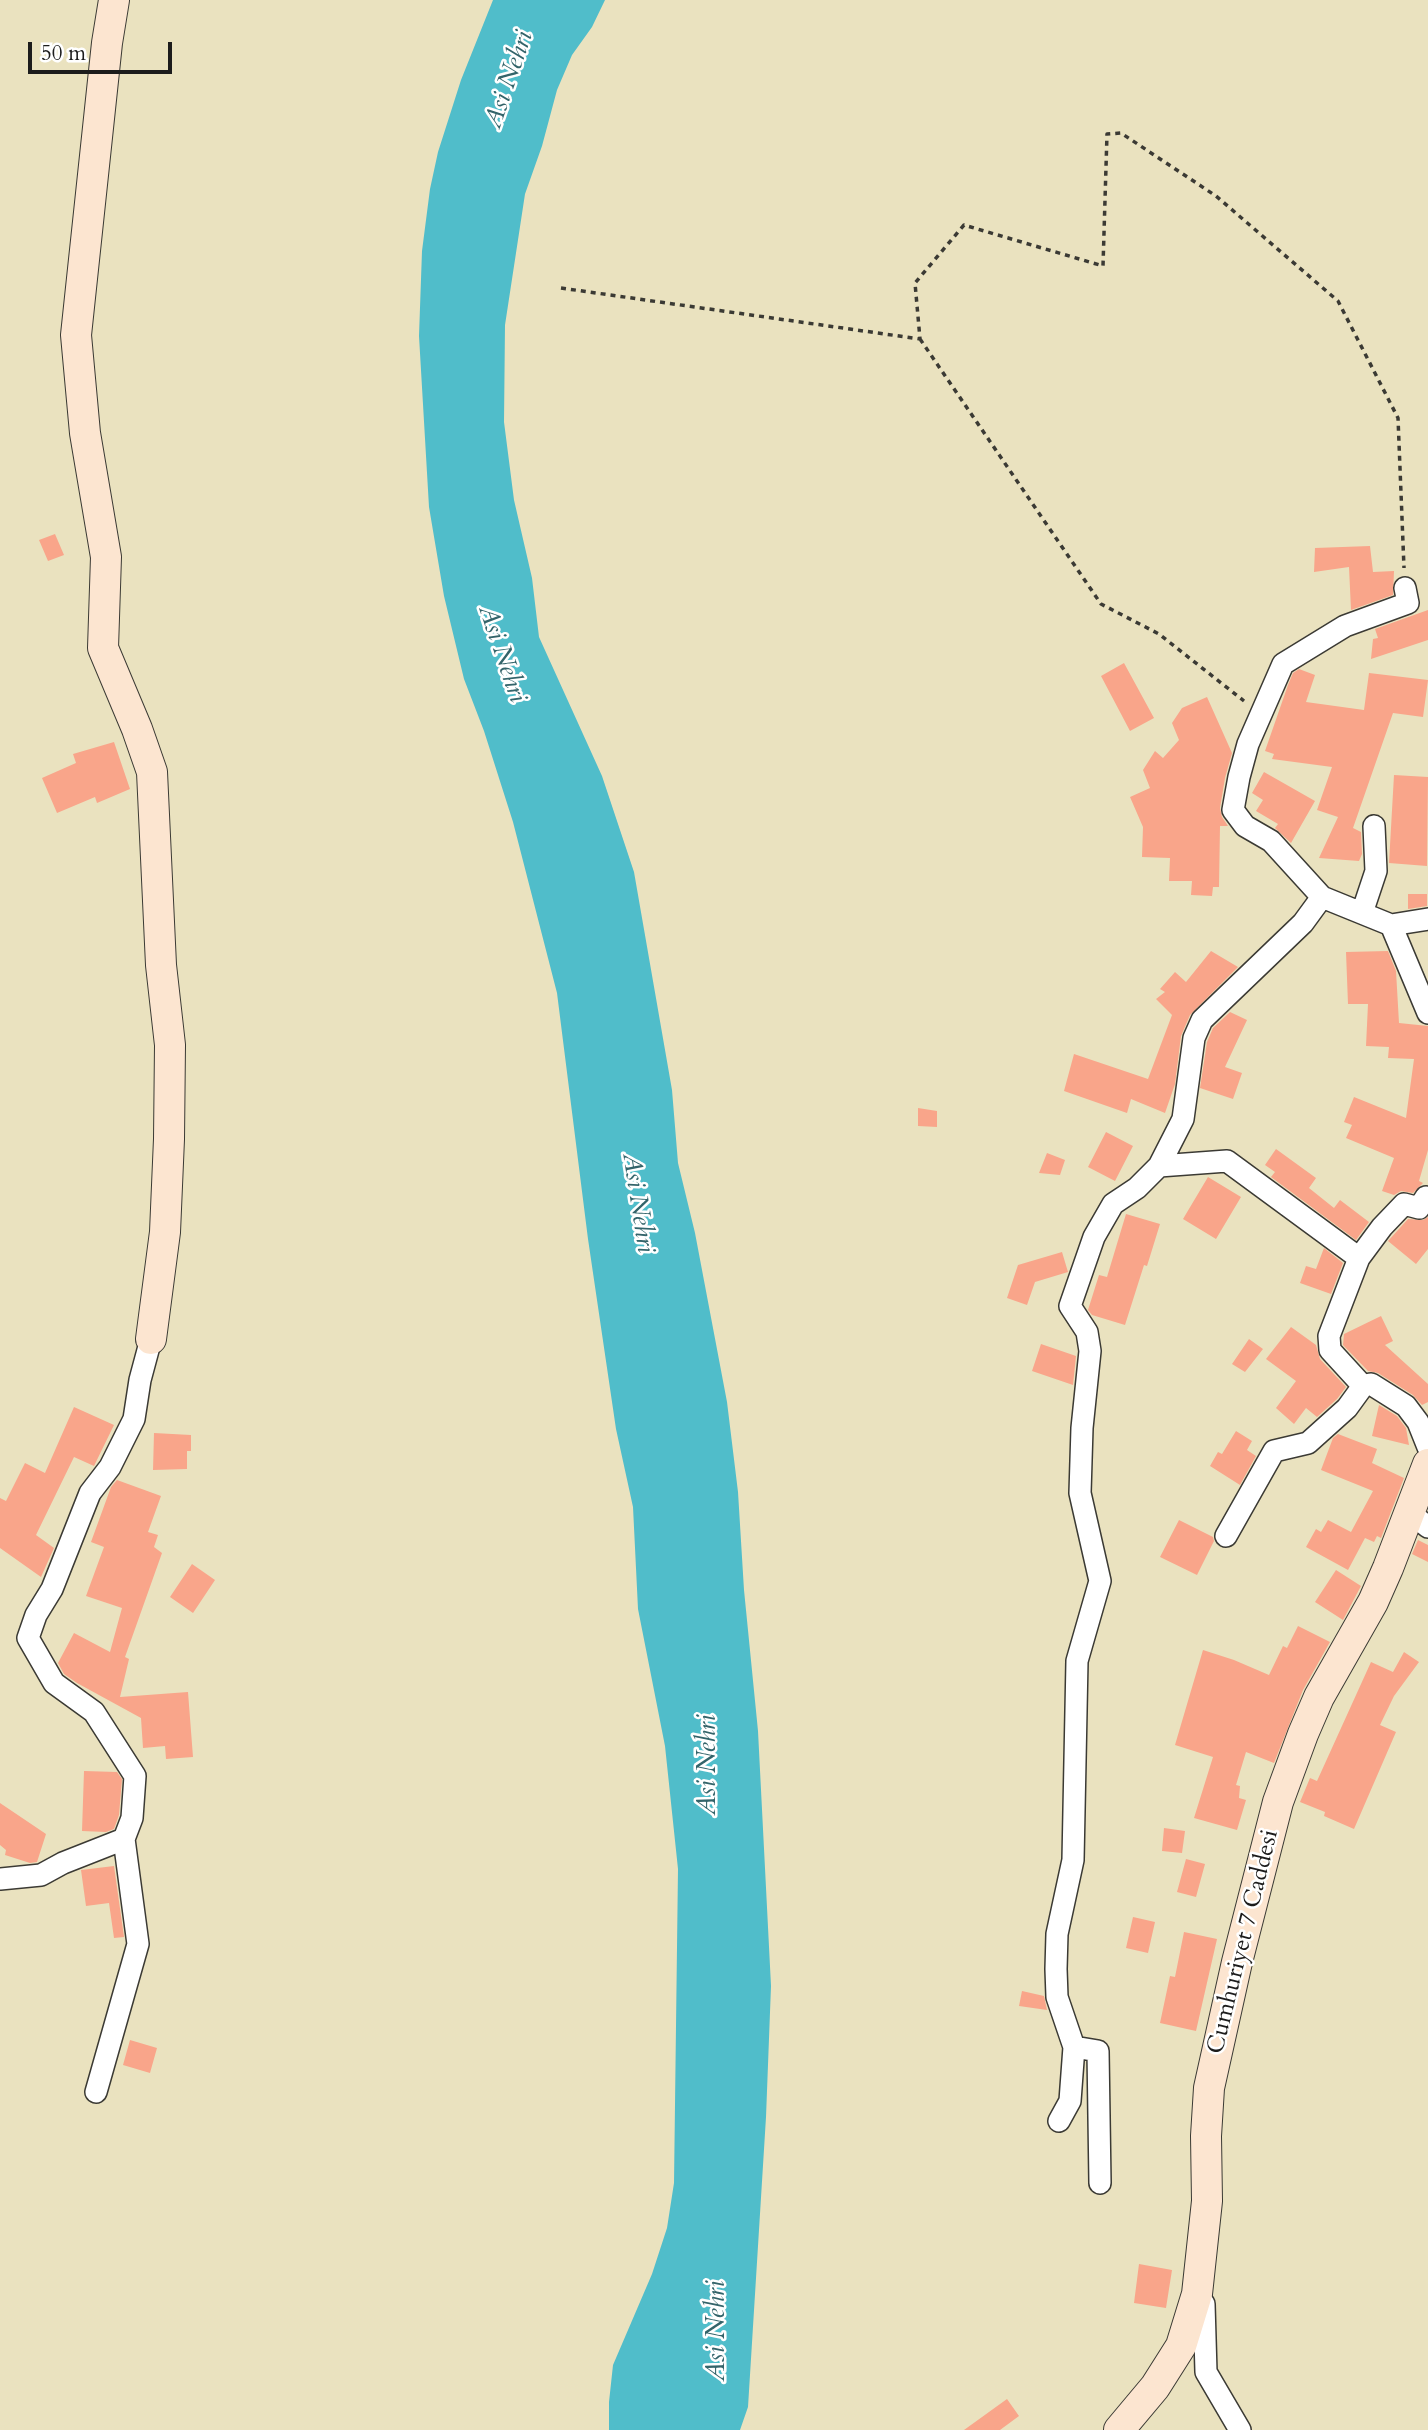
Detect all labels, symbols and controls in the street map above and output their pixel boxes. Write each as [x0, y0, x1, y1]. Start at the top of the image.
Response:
water label: Asi Nehri [479, 27, 541, 133]
scale bar [32, 28, 175, 72]
text: 50 m [41, 39, 86, 68]
water label: Asi Nehri [470, 601, 532, 707]
water label: Asi Nehri [614, 1151, 660, 1255]
water label: Asi Nehri [693, 1715, 725, 1815]
street label: Cumhuriyet 7 Caddesi [1202, 1827, 1286, 2057]
water label: Asi Nehri [702, 2281, 734, 2381]

